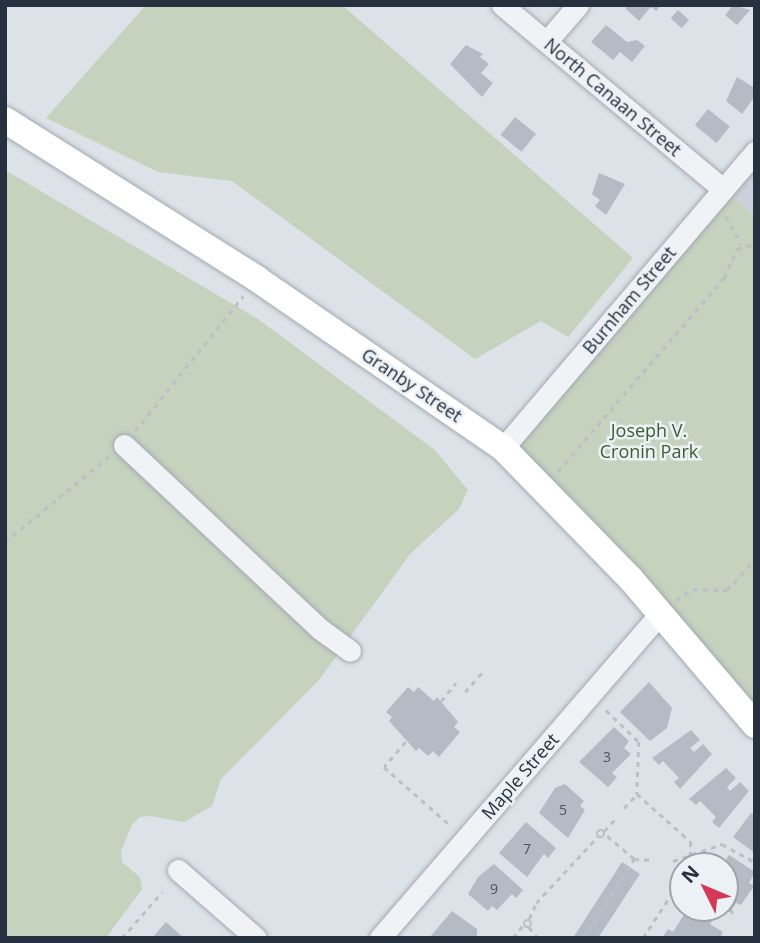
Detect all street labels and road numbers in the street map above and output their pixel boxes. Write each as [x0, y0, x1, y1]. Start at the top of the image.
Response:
street label: North Canaan Street [540, 33, 686, 161]
street label: Burnham Street [578, 242, 680, 358]
street label: Granby Street [358, 343, 466, 427]
street label: Maple Street [477, 729, 563, 823]

